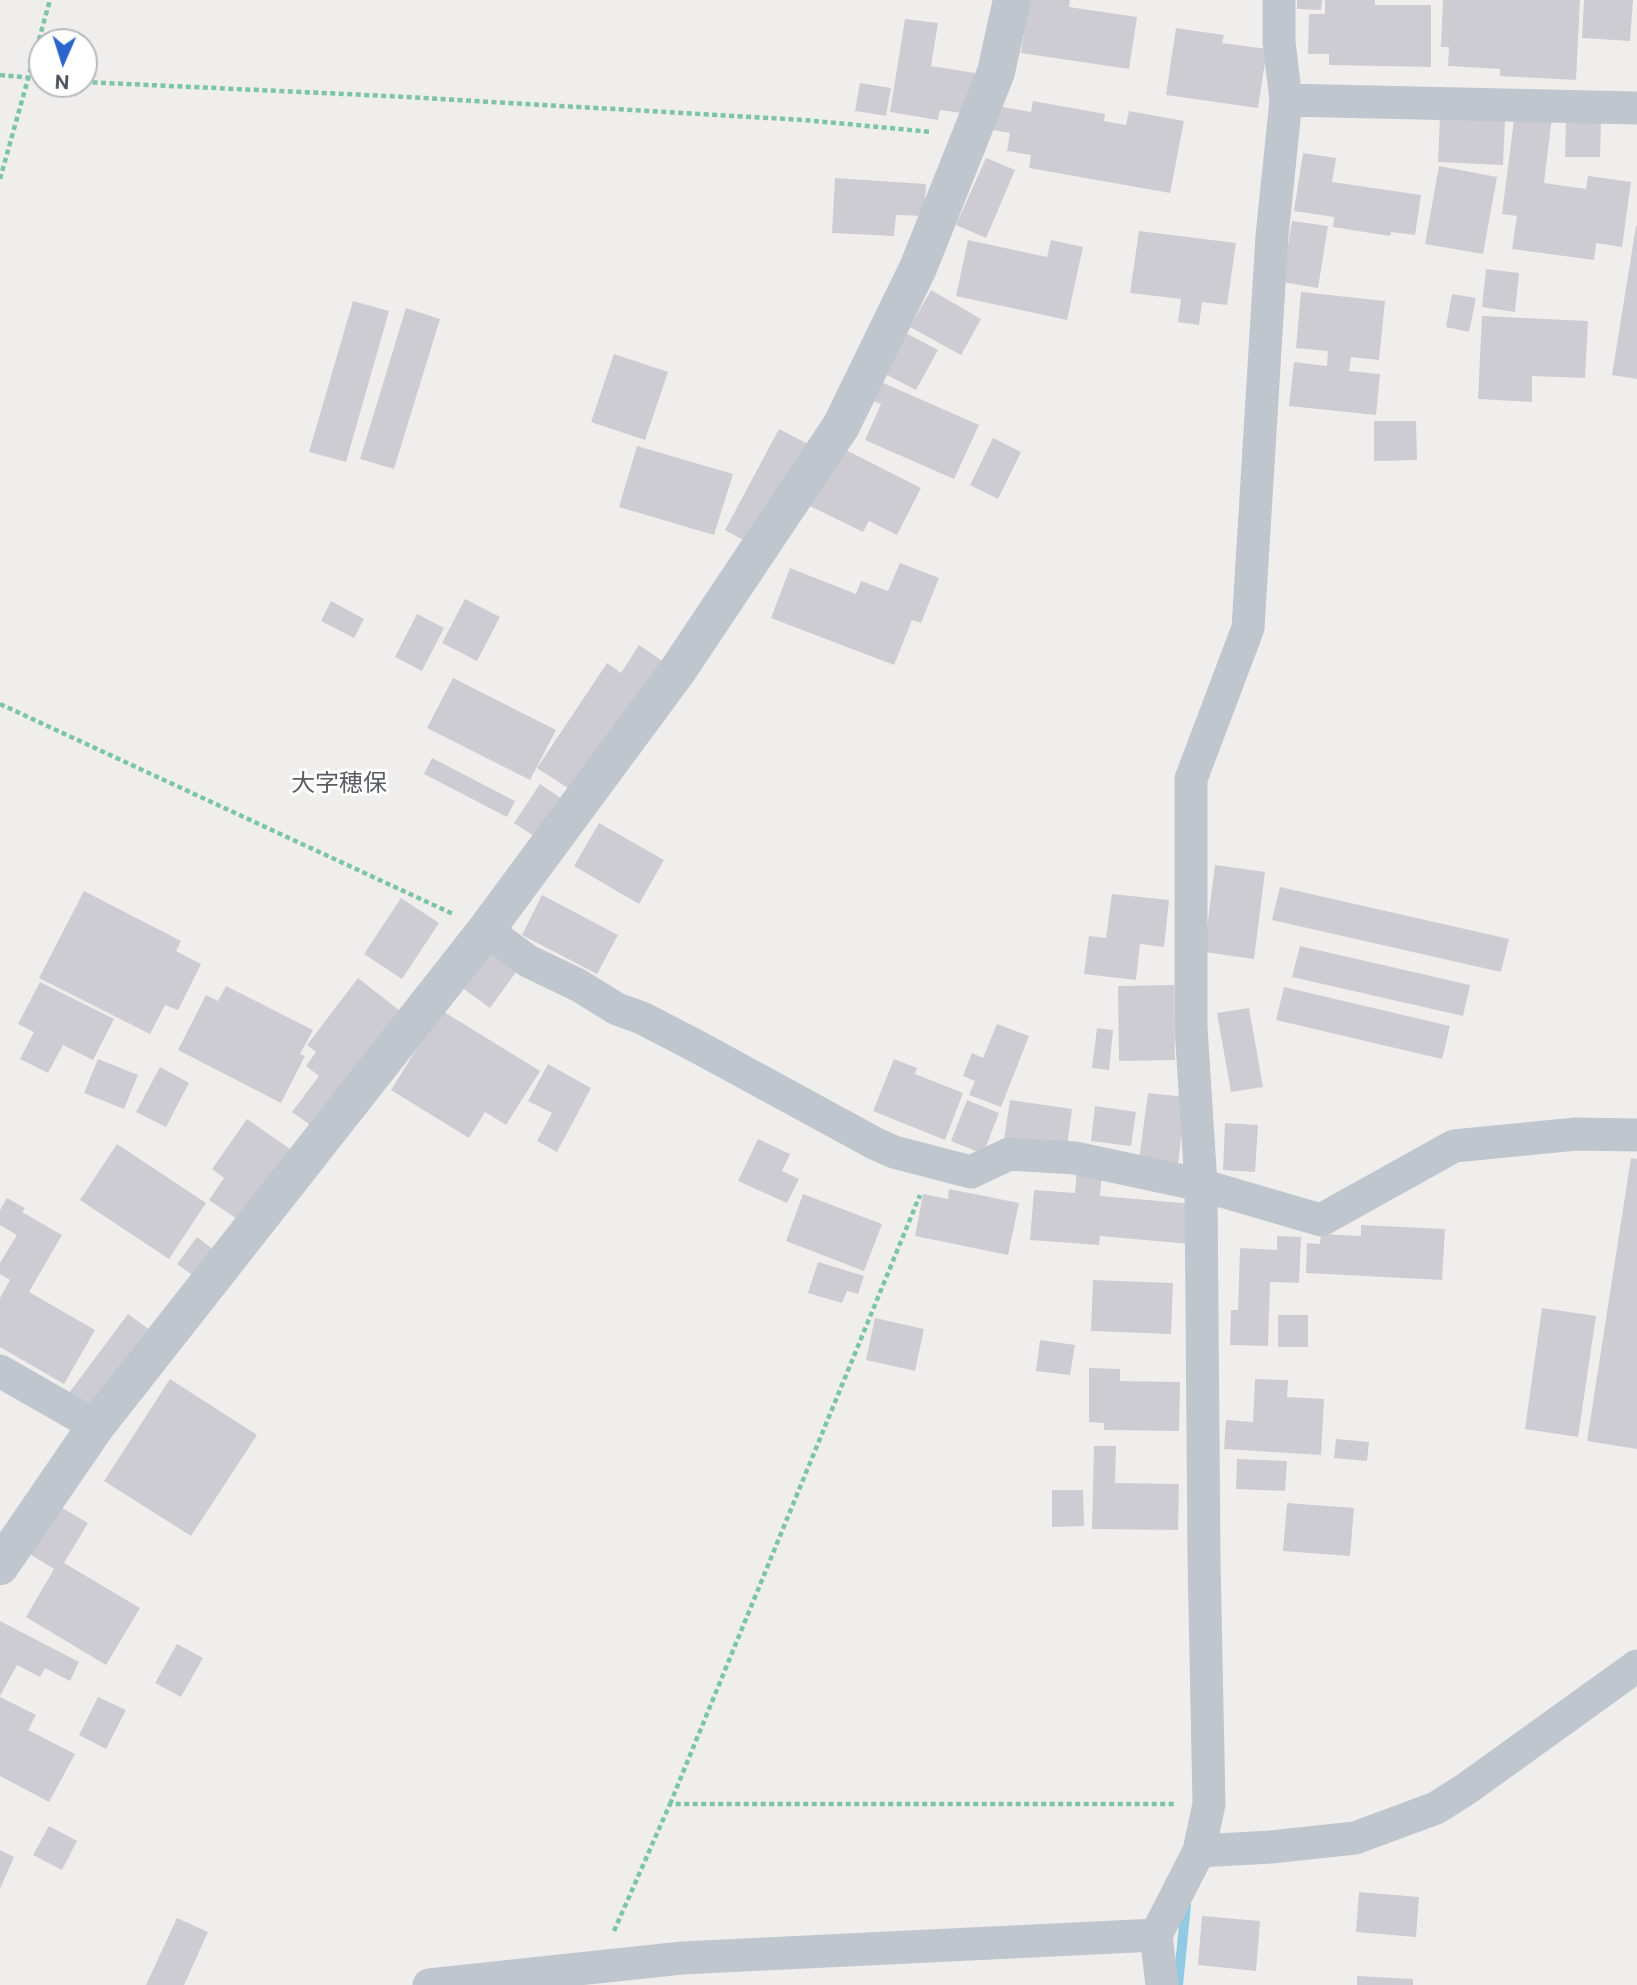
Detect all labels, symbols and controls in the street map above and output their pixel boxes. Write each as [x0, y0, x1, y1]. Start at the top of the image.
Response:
north arrow [28, 28, 98, 98]
text: N [54, 71, 70, 93]
district label: 大字穂保 [291, 770, 387, 798]

